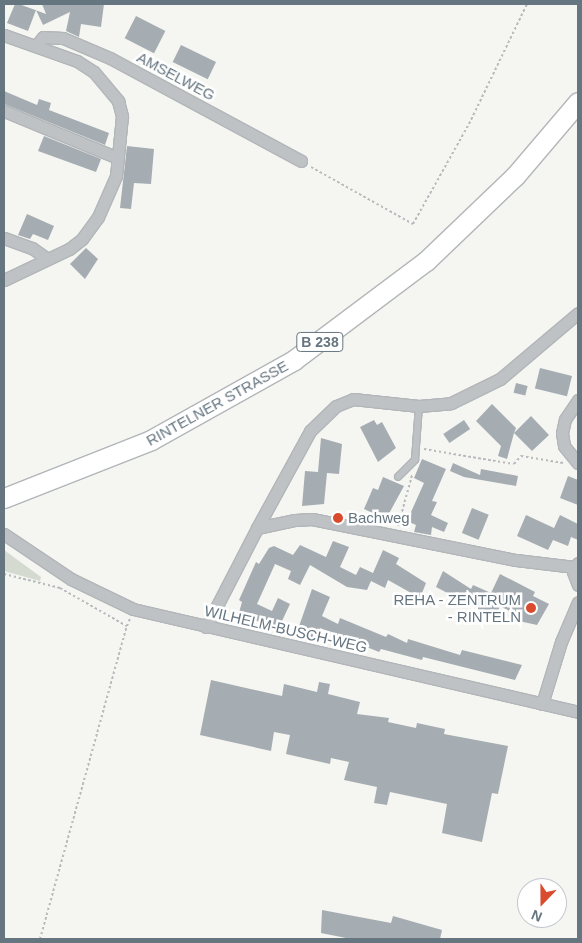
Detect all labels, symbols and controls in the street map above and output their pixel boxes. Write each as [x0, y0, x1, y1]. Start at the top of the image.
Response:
street label: AMSELWEG [134, 48, 218, 104]
road number: B 238 [296, 331, 344, 354]
street label: RINTELNER STRASSE [143, 357, 291, 449]
place label: Bachweg [348, 509, 410, 527]
marker: Bachweg [332, 512, 344, 524]
place label: REHA - ZENTRUM - RINTELN [393, 590, 521, 625]
street label: WILHELM-BUSCH-WEG [203, 601, 369, 657]
marker: REHA - ZENTRUM - RINTELN [525, 602, 537, 614]
north arrow [517, 878, 567, 928]
text: N [529, 907, 544, 925]

